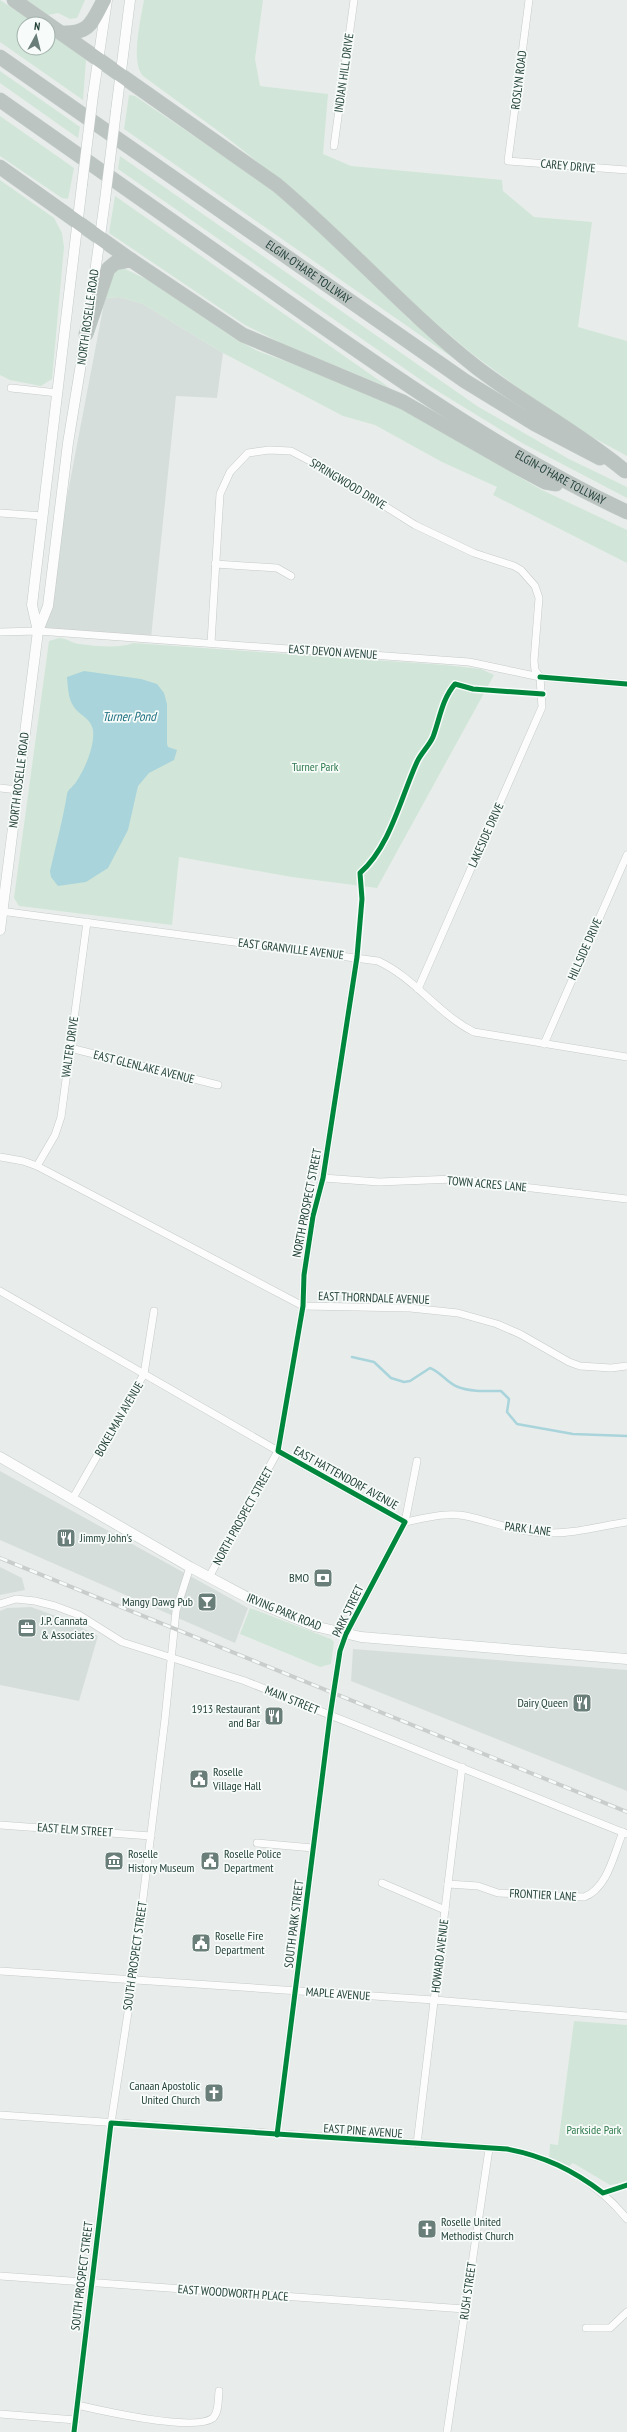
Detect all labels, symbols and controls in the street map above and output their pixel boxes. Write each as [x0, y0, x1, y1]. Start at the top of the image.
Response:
north arrow [16, 16, 56, 56]
text: N [33, 19, 41, 33]
street label: INDIAN HILL DRIVE [331, 32, 356, 114]
street label: ROSLYN ROAD [507, 50, 530, 110]
street label: CAREY DRIVE [540, 156, 596, 175]
street label: ELGIN-O'HARE TOLLWAY [263, 237, 355, 307]
street label: NORTH ROSELLE ROAD [73, 268, 102, 366]
street label: ELGIN-O'HARE TOLLWAY [513, 446, 609, 508]
street label: SPRINGWOOD DRIVE [307, 455, 389, 512]
street label: EAST DEVON AVENUE [288, 641, 378, 662]
water label: Turner Pond [102, 708, 158, 725]
street label: NORTH ROSELLE ROAD [5, 731, 32, 829]
park label: Turner Park [292, 759, 339, 774]
street label: LAKESIDE DRIVE [465, 800, 506, 869]
street label: HILLSIDE DRIVE [564, 915, 605, 982]
street label: EAST GRANVILLE AVENUE [237, 935, 345, 962]
street label: WALTER DRIVE [58, 1015, 81, 1078]
street label: EAST GLENLAKE AVENUE [92, 1047, 196, 1086]
street label: NORTH PROSPECT STREET [289, 1147, 325, 1258]
street label: TOWN ACRES LANE [447, 1173, 527, 1194]
street label: EAST THORNDALE AVENUE [318, 1288, 430, 1307]
street label: BOKELMAN AVENUE [91, 1379, 146, 1459]
street label: EAST HATTENDORF AVENUE [291, 1443, 401, 1513]
street label: NORTH PROSPECT STREET [209, 1463, 276, 1568]
street label: PARK LANE [504, 1518, 552, 1539]
restaurant icon: Jimmy John's [55, 1527, 77, 1549]
place label: Jimmy John's [79, 1530, 132, 1545]
bank icon: BMO [312, 1567, 334, 1589]
place label: BMO [289, 1570, 309, 1585]
street label: PARK STREET [328, 1582, 367, 1639]
street label: IRVING PARK ROAD [245, 1590, 324, 1633]
bar icon: Mangy Dawg Pub [196, 1591, 218, 1613]
place label: Mangy Dawg Pub [122, 1594, 193, 1609]
place label: J.P. Cannata & Associates [40, 1613, 94, 1642]
office icon: J.P. Cannata & Associates [16, 1617, 38, 1639]
street label: MAIN STREET [263, 1682, 322, 1717]
restaurant icon: Dairy Queen [571, 1692, 593, 1714]
place label: Dairy Queen [517, 1695, 568, 1710]
place label: 1913 Restaurant and Bar [192, 1701, 261, 1730]
restaurant icon: 1913 Restaurant and Bar [263, 1705, 285, 1727]
place label: Roselle Village Hall [212, 1764, 261, 1793]
public building icon: Roselle Village Hall [188, 1768, 210, 1790]
street label: EAST ELM STREET [37, 1819, 114, 1840]
place label: Roselle History Museum [128, 1846, 195, 1875]
place label: Roselle Police Department [224, 1846, 281, 1875]
museum icon: Roselle History Museum [103, 1850, 125, 1872]
public building icon: Roselle Police Department [199, 1850, 221, 1872]
street label: SOUTH PARK STREET [281, 1878, 306, 1969]
street label: FRONTIER LANE [509, 1885, 577, 1904]
street label: SOUTH PROSPECT STREET [119, 1900, 150, 2011]
street label: HOWARD AVENUE [428, 1918, 451, 1994]
place label: Roselle Fire Department [215, 1928, 265, 1957]
public building icon: Roselle Fire Department [190, 1932, 212, 1954]
street label: MAPLE AVENUE [305, 1984, 371, 2003]
place label: Canaan Apostolic United Church [129, 2078, 201, 2107]
church icon: Canaan Apostolic United Church [203, 2082, 225, 2104]
street label: EAST PINE AVENUE [323, 2120, 403, 2141]
park label: Parkside Park [566, 2122, 622, 2137]
place label: Roselle United Methodist Church [441, 2214, 514, 2243]
church icon: Roselle United Methodist Church [416, 2218, 438, 2240]
street label: SOUTH PROSPECT STREET [67, 2220, 96, 2331]
street label: RUSH STREET [456, 2261, 479, 2321]
street label: EAST WOODWORTH PLACE [177, 2281, 289, 2304]

